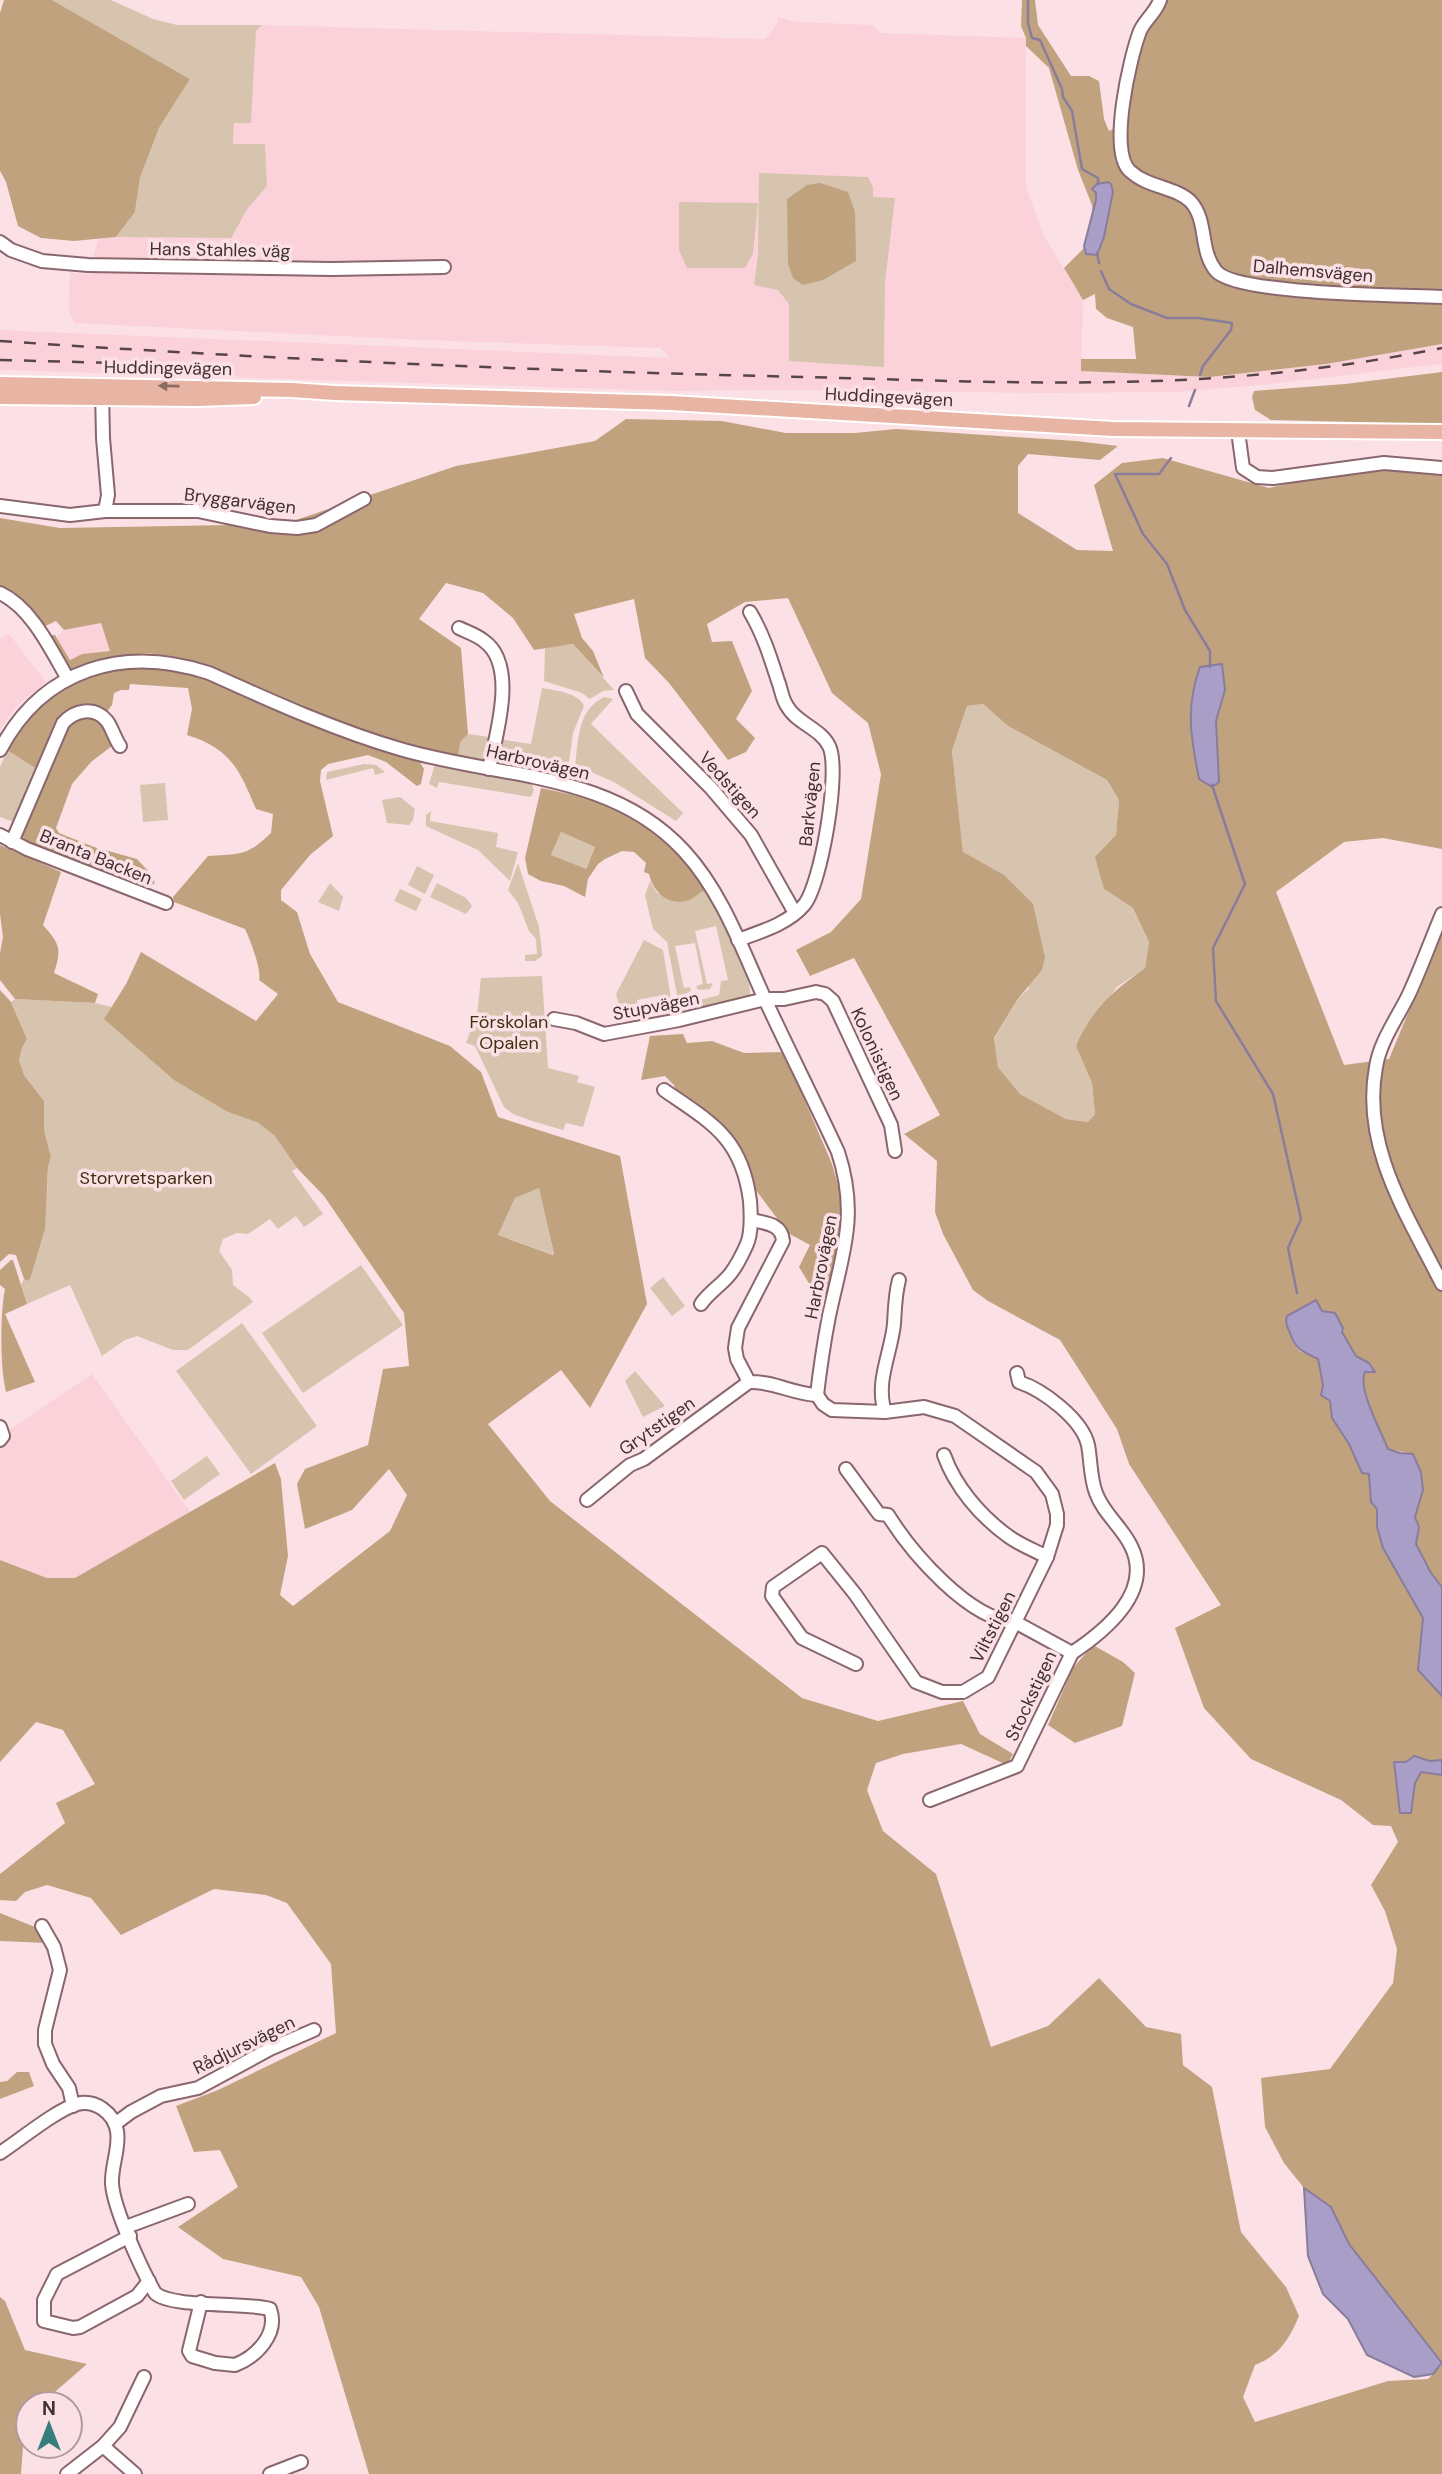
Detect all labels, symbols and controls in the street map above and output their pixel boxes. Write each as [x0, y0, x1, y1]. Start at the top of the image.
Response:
street label: Hans Stahles väg [149, 237, 291, 263]
street label: Dalhemsvägen [1252, 254, 1374, 288]
street label: Huddingevägen [104, 355, 232, 381]
one-way arrow [157, 381, 179, 392]
street label: Huddingevägen [824, 382, 954, 412]
street label: Bryggarvägen [183, 482, 297, 520]
street label: Harbrovägen [484, 738, 592, 786]
street label: Vedstigen [693, 746, 767, 824]
street label: Barkvägen [794, 760, 826, 848]
street label: Branta Backen [36, 824, 156, 890]
street label: Stupvägen [611, 986, 701, 1026]
street label: Kolonistigen [845, 1004, 909, 1104]
park label: Förskolan Opalen [470, 1010, 548, 1055]
park label: Storvretsparken [79, 1166, 213, 1190]
street label: Harbrovägen [799, 1213, 843, 1321]
street label: Grytstigen [614, 1391, 700, 1461]
street label: Viltstigen [965, 1587, 1021, 1667]
street label: Stockstigen [1000, 1647, 1062, 1745]
street label: Rådjursvägen [189, 2010, 299, 2080]
north arrow [14, 2390, 84, 2460]
text: N [42, 2396, 56, 2421]

